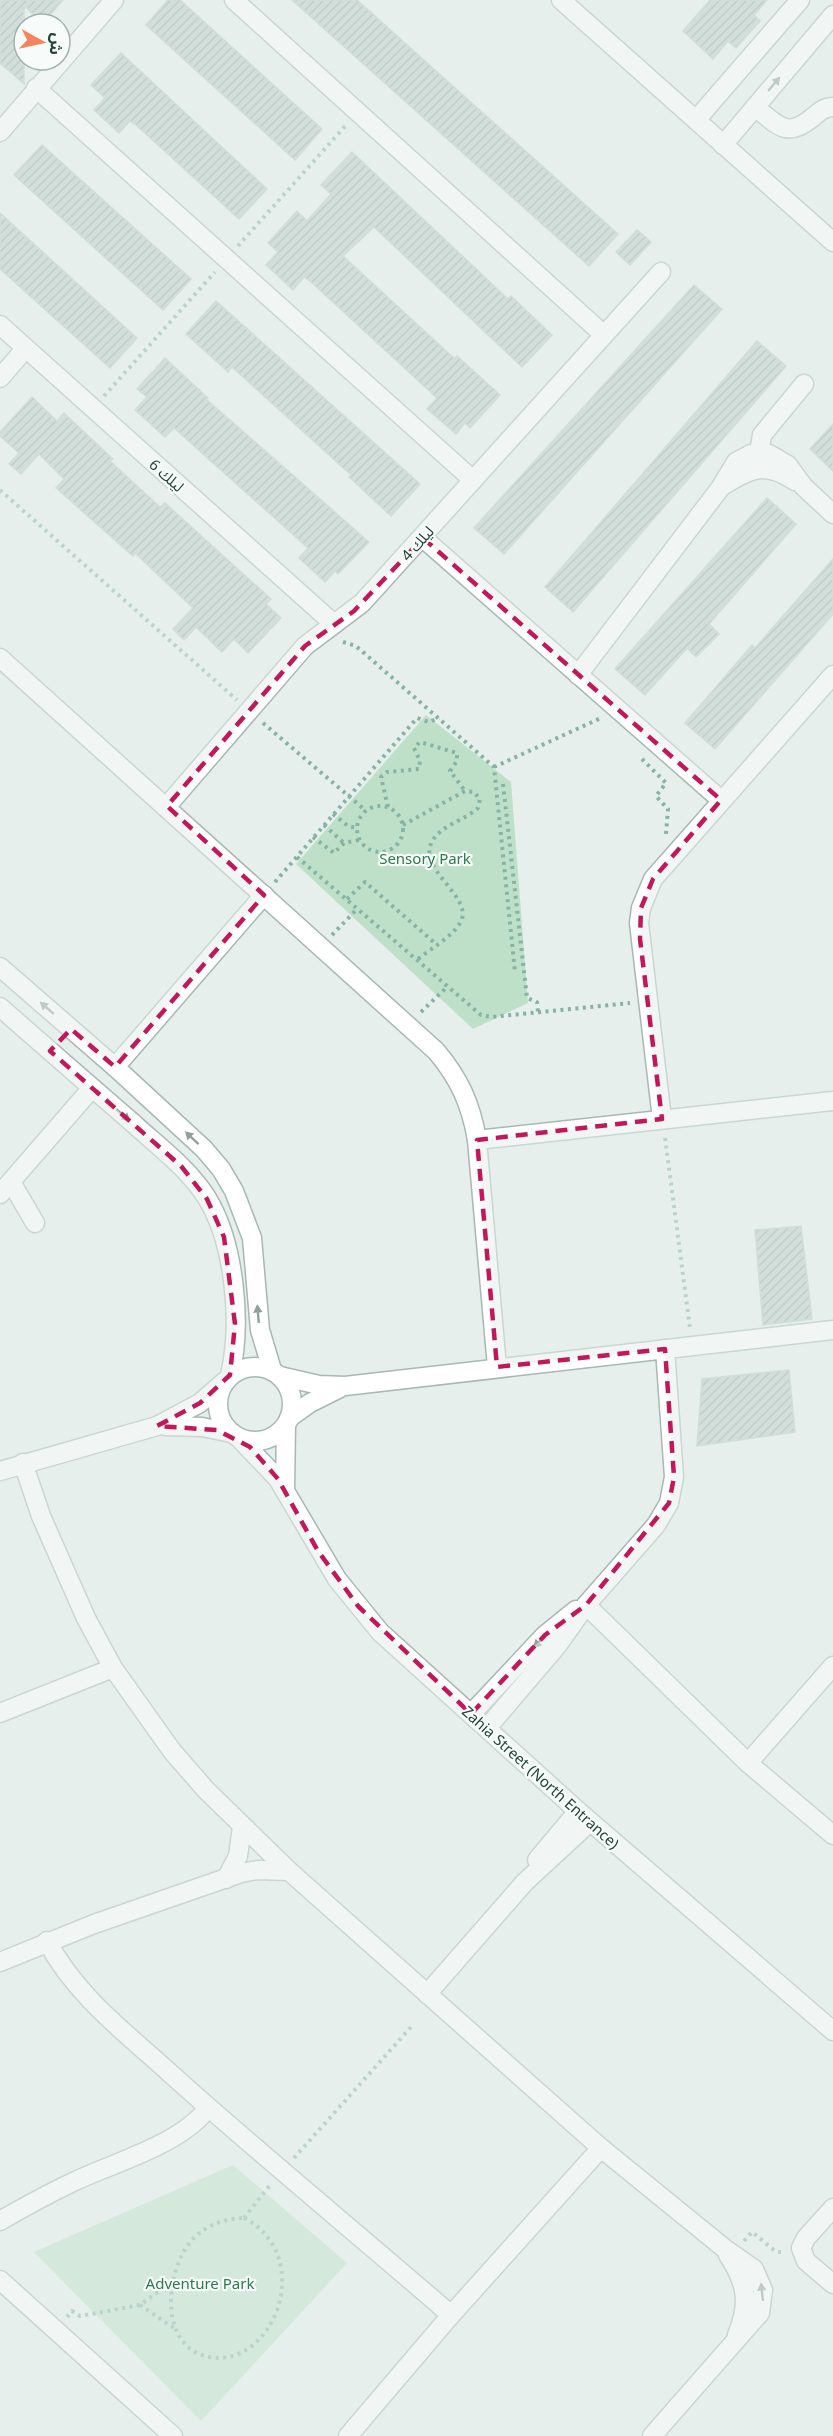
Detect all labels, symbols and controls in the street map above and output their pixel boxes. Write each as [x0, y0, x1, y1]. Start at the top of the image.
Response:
north arrow [12, 12, 72, 72]
text: ش [44, 32, 69, 57]
one-way arrow [768, 77, 780, 92]
street label: ليلك 6 [145, 454, 189, 496]
street label: ليلك 4 [396, 521, 438, 565]
park label: Sensory Park [379, 848, 471, 868]
one-way arrow [40, 1002, 55, 1015]
one-way arrow [115, 1108, 130, 1121]
one-way arrow [185, 1132, 200, 1145]
one-way arrow [253, 1304, 263, 1323]
one-way arrow [533, 1633, 547, 1648]
street label: Zahia Street (North Entrance) [458, 1701, 624, 1853]
park label: Adventure Park [146, 2273, 254, 2293]
one-way arrow [757, 2282, 766, 2301]

